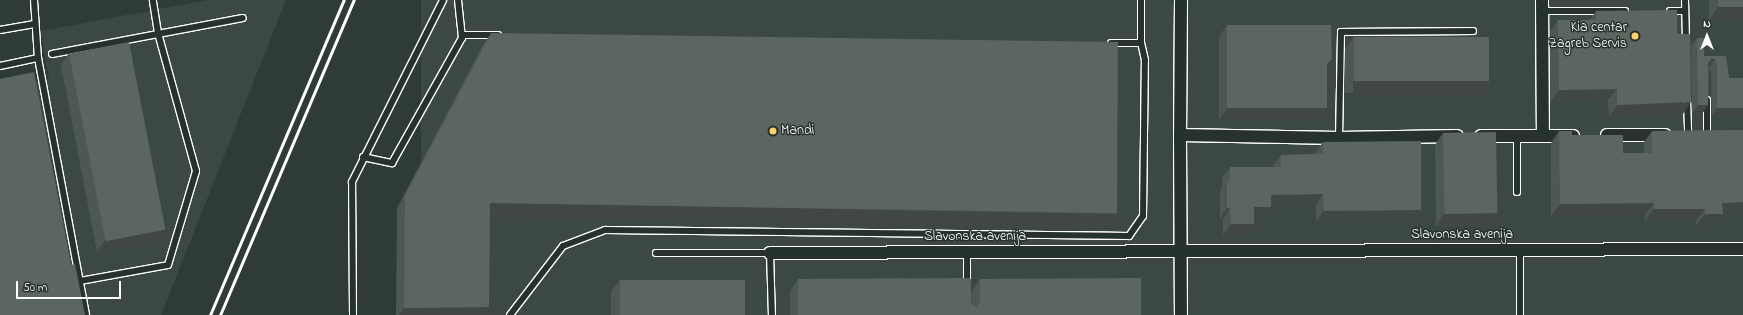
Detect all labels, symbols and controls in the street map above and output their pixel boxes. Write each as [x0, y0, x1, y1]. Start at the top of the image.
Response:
north arrow [1687, 16, 1727, 56]
text: N [1703, 16, 1711, 32]
place label: Kia centar Zagreb Servis [1549, 20, 1627, 52]
marker: Kia centar Zagreb Servis [1630, 31, 1640, 41]
place label: Mandi [781, 123, 814, 139]
marker: Mandi [768, 126, 778, 136]
street label: Slavonska avenija [1411, 227, 1513, 243]
street label: Slavonska avenija [924, 229, 1026, 245]
scale bar [18, 273, 123, 299]
text: 50 m [23, 279, 47, 297]

